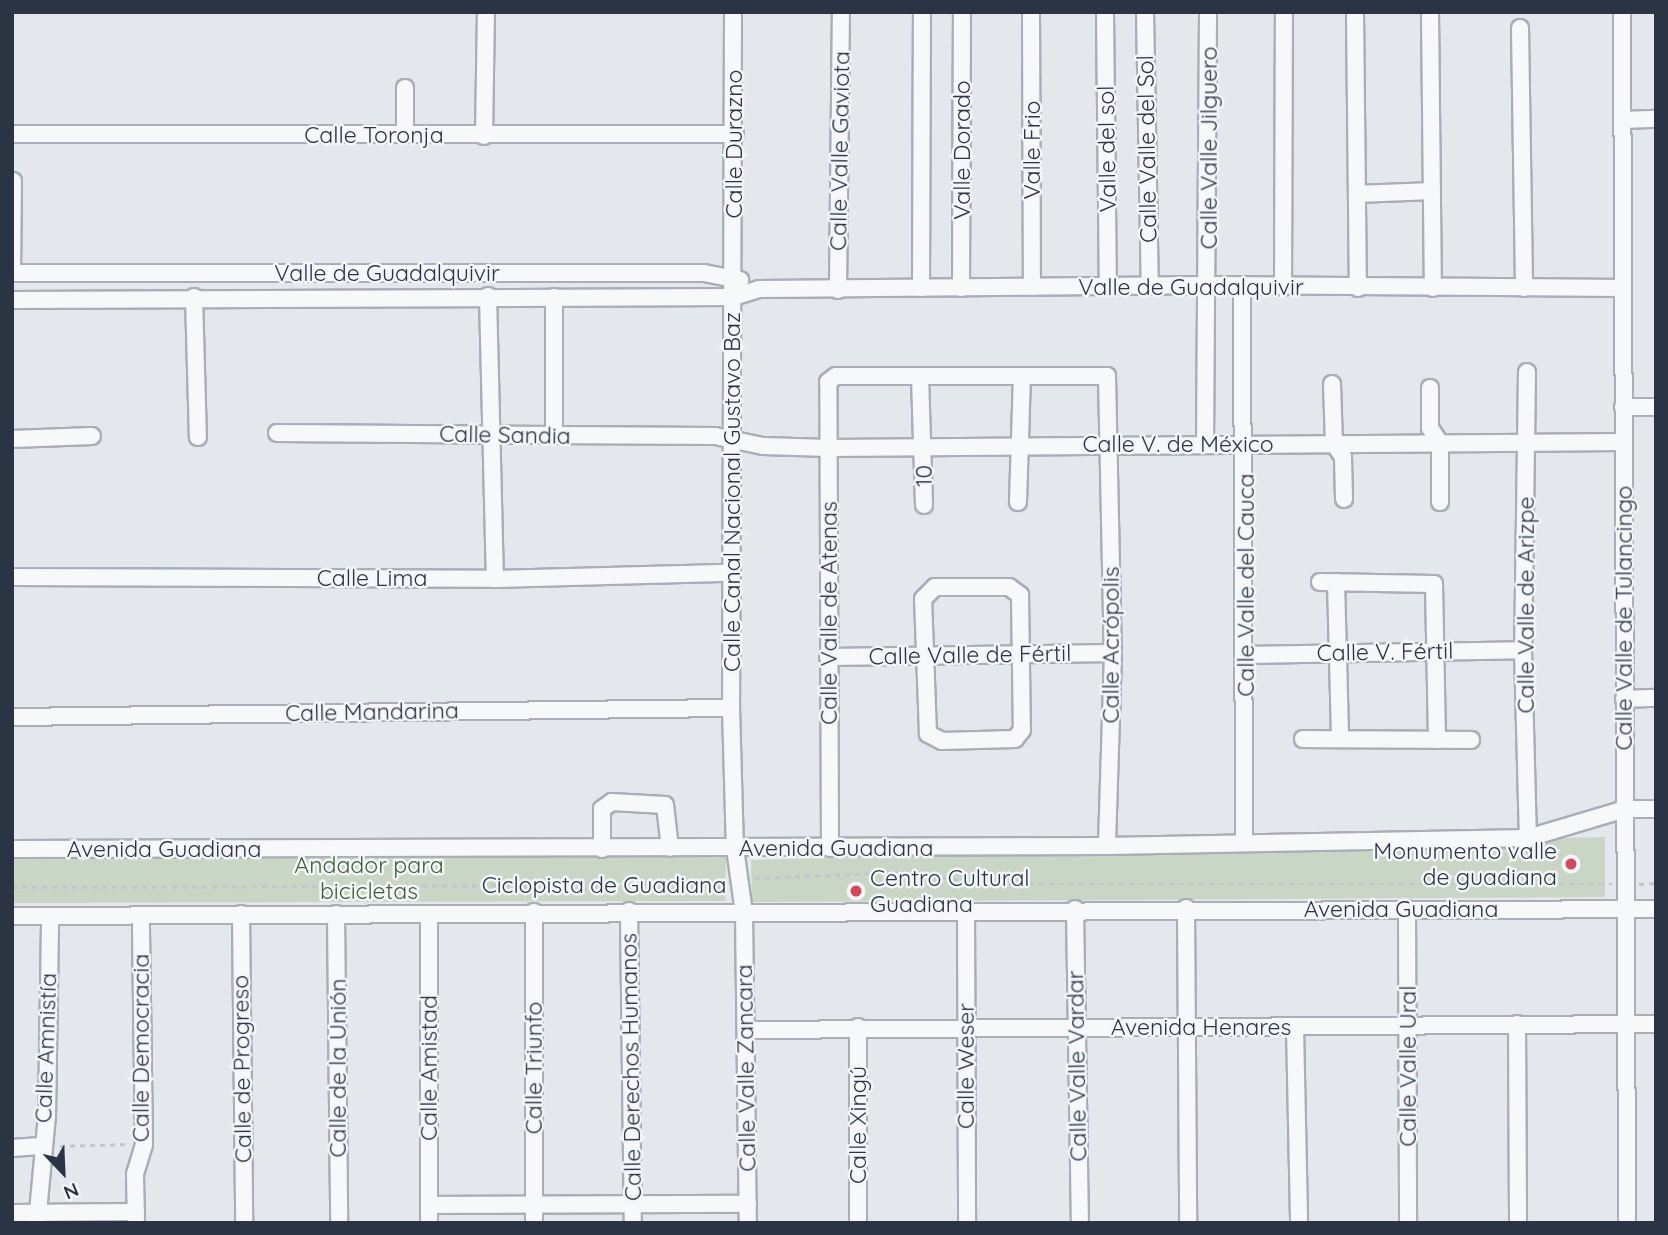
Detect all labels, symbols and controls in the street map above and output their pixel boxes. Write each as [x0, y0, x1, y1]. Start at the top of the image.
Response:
street label: Calle Valle Jilguero [1195, 47, 1223, 249]
street label: Calle Valle Gaviota [824, 51, 856, 251]
street label: Calle Valle del Sol [1132, 55, 1162, 243]
street label: Calle Durazno [720, 70, 748, 218]
street label: Valle Dorado [948, 80, 976, 220]
street label: Valle del sol [1092, 85, 1122, 213]
street label: Valle Frio [1018, 100, 1046, 200]
street label: Calle Toronja [304, 121, 444, 149]
street label: Valle de Guadalquivir [274, 259, 500, 287]
street label: Valle de Guadalquivir [1078, 273, 1304, 301]
street label: Calle Canal Nacional Gustavo Baz [718, 312, 746, 672]
street label: Calle Sandia [439, 420, 571, 450]
street label: Calle V. de México [1082, 430, 1274, 458]
street label: 10 [910, 465, 938, 487]
street label: Calle Valle del Cauca [1232, 473, 1260, 697]
street label: Calle Valle de Tulancingo [1610, 485, 1638, 751]
street label: Calle Valle de Arizpe [1512, 497, 1540, 713]
street label: Calle Valle de Atenas [815, 501, 843, 725]
street label: Calle Lima [317, 564, 427, 592]
street label: Calle Acrópolis [1097, 567, 1125, 723]
street label: Calle V. Fértil [1316, 637, 1454, 667]
street label: Calle Valle de Fértil [868, 639, 1072, 671]
street label: Calle Mandarina [285, 697, 459, 727]
street label: Avenida Guadiana [739, 834, 933, 862]
street label: Avenida Guadiana [67, 835, 261, 863]
place label: Monumento valle de guadiana [1373, 837, 1557, 891]
park label: Andador para bicicletas [294, 851, 444, 905]
marker: Monumento valle de guadiana [1563, 856, 1579, 872]
place label: Centro Cultural Guadiana [870, 864, 1030, 918]
street label: Ciclopista de Guadiana [482, 871, 726, 899]
marker: Centro Cultural Guadiana [848, 883, 864, 899]
street label: Avenida Guadiana [1304, 895, 1498, 923]
street label: Calle Derechos Humanos [615, 933, 647, 1201]
street label: Calle Democracia [127, 954, 155, 1142]
street label: Calle Valle Zancara [730, 964, 762, 1172]
street label: Calle Valle Vardar [1062, 970, 1092, 1162]
street label: Calle Amnistía [30, 973, 62, 1123]
street label: Calle de Progreso [227, 975, 257, 1163]
street label: Calle de la Unión [324, 978, 352, 1158]
street label: Calle Valle Ural [1394, 985, 1422, 1147]
street label: Calle Amistad [415, 995, 443, 1141]
street label: Calle Triunfo [520, 1002, 548, 1134]
street label: Calle Weser [952, 1003, 980, 1129]
street label: Avenida Henares [1111, 1013, 1291, 1041]
street label: Calle Xingú [844, 1066, 872, 1184]
north arrow [28, 1137, 98, 1207]
text: N [60, 1178, 82, 1205]

